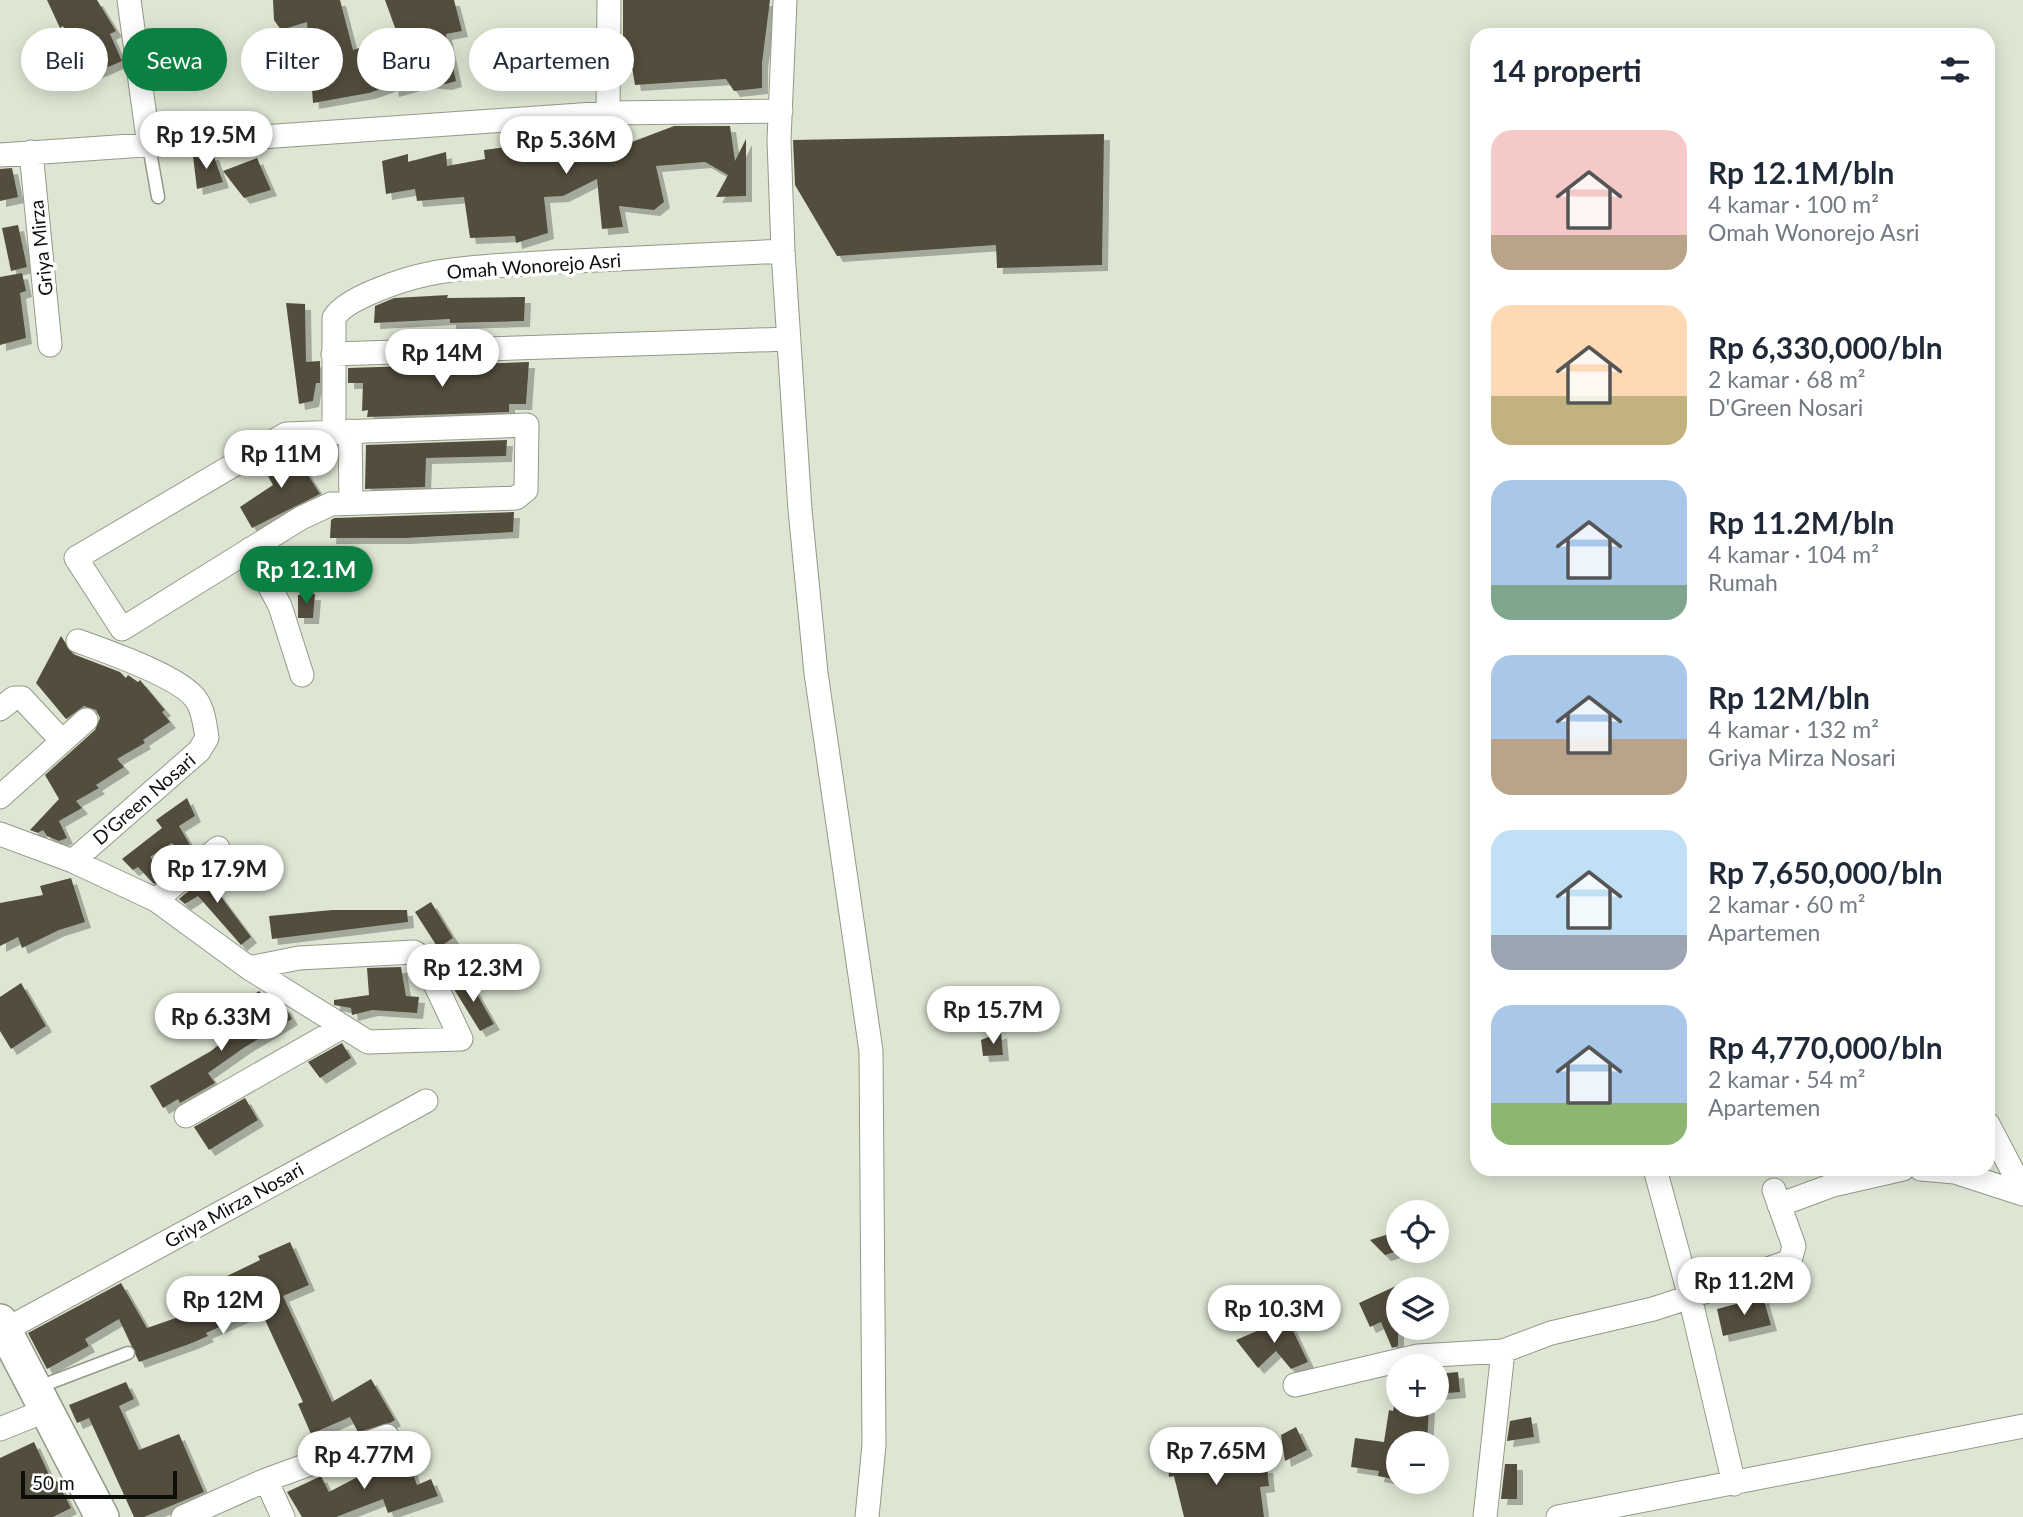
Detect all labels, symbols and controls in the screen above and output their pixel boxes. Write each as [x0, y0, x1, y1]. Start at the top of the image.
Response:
chip: Beli [21, 28, 108, 91]
chip: Sewa [122, 28, 227, 91]
chip: Filter [241, 28, 343, 91]
chip: Baru [357, 28, 455, 91]
chip: Apartemen [469, 28, 634, 91]
icon: filters [1936, 51, 1974, 89]
text: 14 properti [1491, 52, 1642, 88]
pin: Rp 19.5M [134, 111, 278, 171]
pin: Rp 5.36M [494, 116, 638, 176]
text: Rp 19.5M [156, 120, 256, 148]
text: Rp 5.36M [516, 125, 616, 153]
text: Rp 12.1M/bln [1708, 154, 1894, 190]
icon: home [1547, 158, 1631, 242]
text: 4 kamar · 100 m² [1708, 190, 1879, 218]
street label: Griya Mirza [24, 199, 57, 297]
text: Omah Wonorejo Asri [1708, 218, 1920, 246]
street label: Omah Wonorejo Asri [446, 248, 622, 283]
text: Rp 6,330,000/bln [1708, 329, 1943, 365]
pin: Rp 14M [385, 330, 499, 389]
icon: home [1547, 333, 1631, 417]
text: Rp 14M [401, 338, 483, 366]
text: 2 kamar · 68 m² [1708, 365, 1866, 393]
text: D'Green Nosari [1708, 393, 1863, 421]
pin: Rp 11M [224, 430, 338, 490]
text: Rp 11M [240, 439, 322, 467]
text: Rp 11.2M/bln [1708, 504, 1894, 540]
icon: home [1547, 508, 1631, 592]
text: 4 kamar · 104 m² [1708, 540, 1879, 568]
pin: Rp 12.1M [234, 546, 378, 606]
text: Rp 12.1M [256, 555, 356, 583]
text: Rumah [1708, 568, 1778, 596]
text: Rp 12M/bln [1708, 679, 1870, 715]
icon: home [1547, 683, 1631, 767]
text: 4 kamar · 132 m² [1708, 715, 1879, 743]
text: Griya Mirza Nosari [1708, 743, 1896, 771]
street label: D'Green Nosari [88, 748, 200, 849]
pin: Rp 17.9M [145, 846, 289, 905]
text: Rp 17.9M [167, 854, 267, 882]
text: Rp 7,650,000/bln [1708, 854, 1943, 890]
icon: home [1547, 858, 1631, 942]
text: 2 kamar · 60 m² [1708, 890, 1866, 918]
text: Apartemen [1708, 918, 1820, 946]
pin: Rp 12.3M [401, 944, 545, 1004]
text: Rp 12.3M [423, 953, 523, 981]
pin: Rp 15.7M [921, 986, 1065, 1046]
pin: Rp 6.33M [149, 993, 293, 1053]
text: Rp 15.7M [943, 995, 1043, 1023]
text: Rp 6.33M [171, 1002, 271, 1030]
text: Rp 4,770,000/bln [1708, 1029, 1943, 1065]
icon: home [1547, 1033, 1631, 1117]
text: 2 kamar · 54 m² [1708, 1065, 1866, 1093]
text: Apartemen [1708, 1093, 1820, 1121]
street label: Griya Mirza Nosari [160, 1157, 307, 1252]
map controls [1386, 1200, 1449, 1494]
button: locate [1386, 1200, 1449, 1263]
pin: Rp 11.2M [1672, 1258, 1816, 1317]
text: Rp 11.2M [1694, 1266, 1794, 1294]
pin: Rp 12M [166, 1276, 280, 1336]
button: layers [1386, 1277, 1449, 1340]
text: Rp 12M [182, 1285, 264, 1313]
pin: Rp 10.3M [1202, 1286, 1346, 1345]
text: Rp 10.3M [1224, 1294, 1324, 1322]
button: + [1386, 1354, 1449, 1417]
pin: Rp 7.65M [1144, 1428, 1288, 1487]
button: − [1386, 1431, 1449, 1494]
pin: Rp 4.77M [292, 1432, 436, 1491]
text: Rp 7.65M [1166, 1436, 1266, 1464]
text: Rp 4.77M [314, 1440, 414, 1468]
scale bar [21, 1468, 177, 1500]
text: 50 m [32, 1471, 75, 1494]

